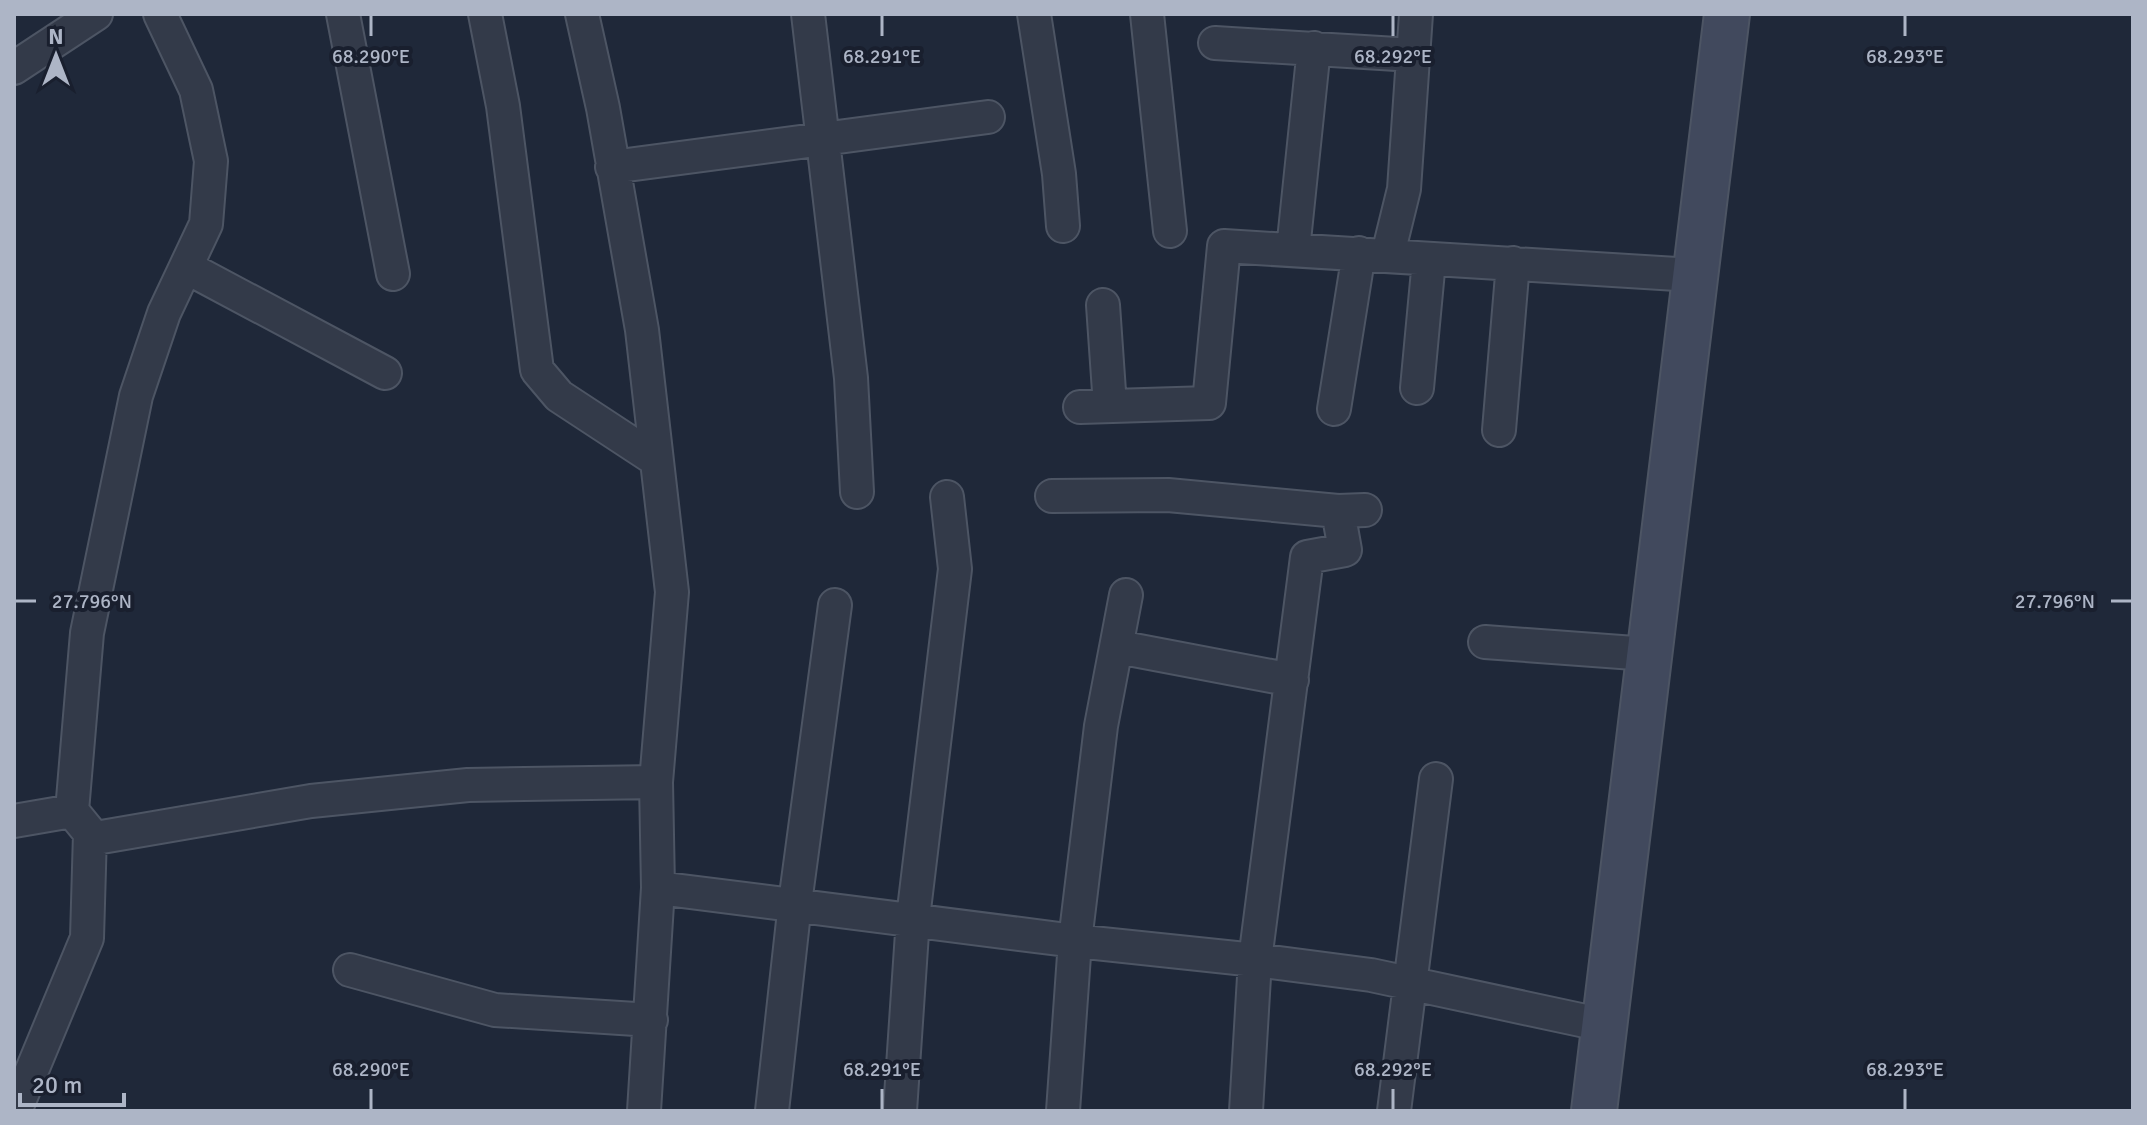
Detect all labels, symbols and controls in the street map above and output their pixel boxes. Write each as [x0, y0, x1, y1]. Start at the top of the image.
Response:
north arrow [16, 16, 96, 96]
text: N [48, 23, 64, 50]
text: 68.290°E [332, 44, 410, 69]
text: 68.291°E [843, 44, 921, 69]
text: 68.292°E [1354, 44, 1432, 69]
text: 68.293°E [1866, 44, 1944, 69]
text: 27.796°N [52, 589, 132, 614]
text: 27.796°N [2015, 589, 2095, 614]
scale bar [20, 1057, 124, 1107]
text: 68.290°E [332, 1057, 410, 1082]
text: 68.291°E [843, 1057, 921, 1082]
text: 68.292°E [1354, 1057, 1432, 1082]
text: 68.293°E [1866, 1057, 1944, 1082]
text: 20 m [32, 1070, 82, 1100]

